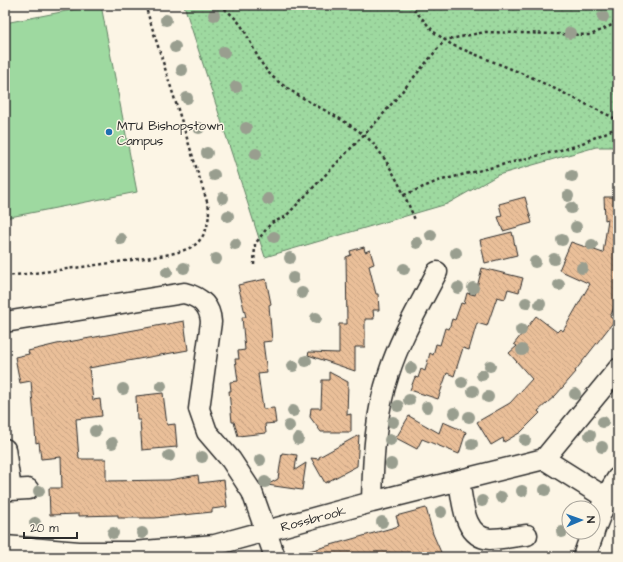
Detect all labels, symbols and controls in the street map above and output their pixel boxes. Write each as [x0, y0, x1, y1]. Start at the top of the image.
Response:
place label: MTU Bishopstown Campus [117, 117, 224, 150]
marker: MTU Bishopstown Campus [104, 127, 114, 137]
north arrow [561, 500, 601, 540]
street label: Rossbrook [279, 502, 348, 536]
scale bar [24, 514, 77, 540]
text: N [583, 516, 598, 523]
text: 20 m [30, 520, 59, 537]

